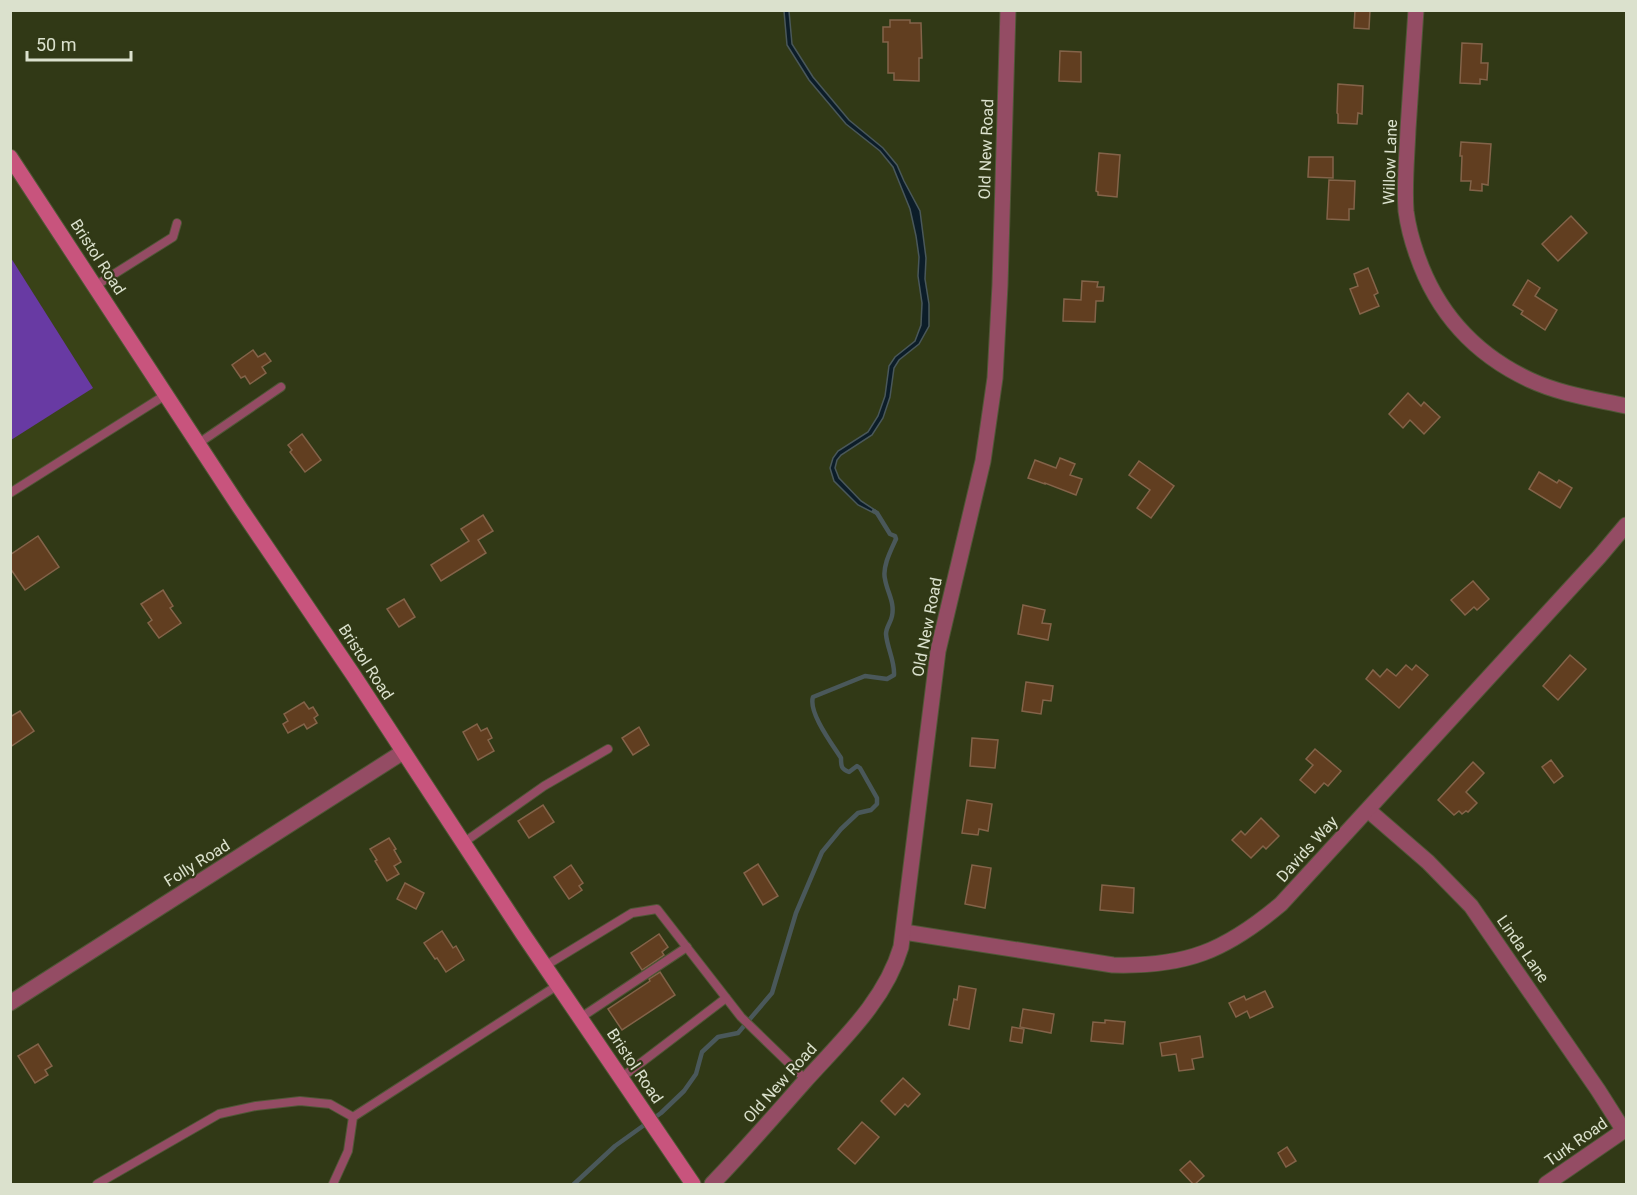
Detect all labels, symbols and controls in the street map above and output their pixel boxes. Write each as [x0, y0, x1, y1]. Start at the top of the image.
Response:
scale bar [27, 24, 130, 62]
text: 50 m [36, 34, 76, 55]
street label: Old New Road [975, 98, 997, 200]
street label: Willow Lane [1379, 119, 1401, 205]
street label: Bristol Road [67, 216, 129, 298]
street label: Old New Road [908, 576, 946, 678]
street label: Bristol Road [335, 621, 397, 703]
street label: Davids Way [1272, 812, 1342, 886]
street label: Folly Road [161, 835, 233, 891]
street label: Linda Lane [1493, 912, 1553, 986]
street label: Bristol Road [603, 1025, 667, 1107]
street label: Old New Road [739, 1039, 821, 1127]
street label: Turk Road [1541, 1114, 1611, 1170]

